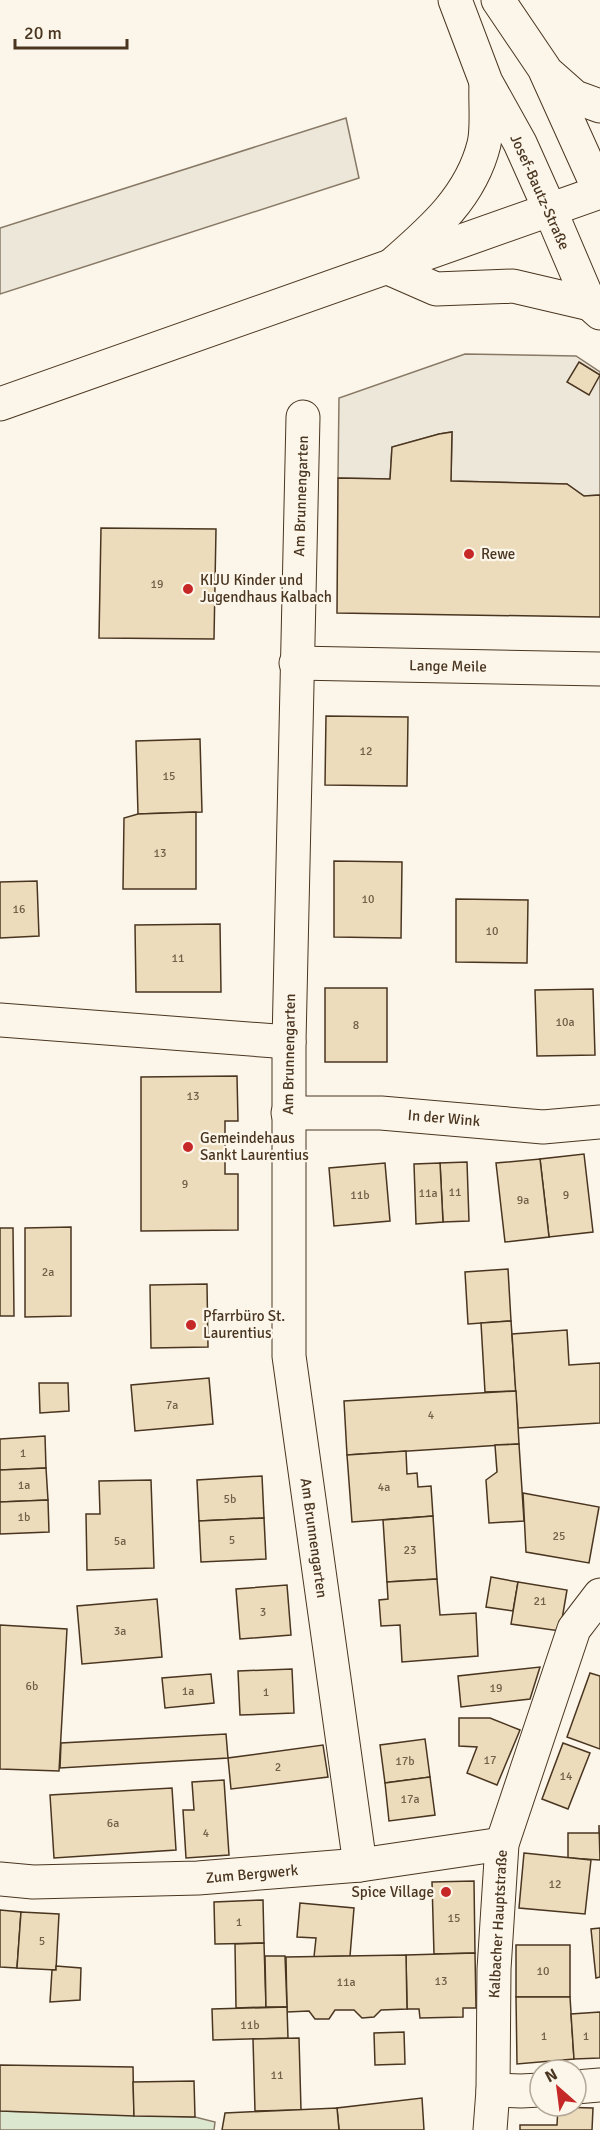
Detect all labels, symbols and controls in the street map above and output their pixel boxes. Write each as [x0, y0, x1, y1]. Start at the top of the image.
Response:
scale bar [15, 12, 128, 50]
text: 20 m [24, 22, 62, 44]
street label: Josef-Bautz-Straße [506, 131, 574, 253]
street label: Am Brunnengarten [290, 435, 312, 557]
place label: Rewe [481, 545, 515, 563]
marker: Rewe [462, 547, 476, 561]
place label: KIJU Kinder und Jugendhaus Kalbach [200, 571, 332, 606]
house number: 19 [151, 577, 163, 592]
marker: KIJU Kinder und Jugendhaus Kalbach [181, 582, 195, 596]
street label: Lange Meile [409, 656, 487, 676]
house number: 12 [360, 744, 372, 759]
house number: 15 [163, 769, 175, 784]
house number: 13 [154, 846, 166, 861]
house number: 10 [362, 892, 374, 907]
house number: 16 [13, 902, 25, 917]
house number: 10 [486, 924, 498, 939]
house number: 11 [172, 951, 184, 966]
street label: Am Brunnengarten [279, 993, 299, 1115]
house number: 10a [555, 1015, 575, 1030]
house number: 8 [353, 1018, 359, 1033]
house number: 13 [187, 1089, 199, 1104]
street label: In der Wink [407, 1106, 481, 1130]
place label: Gemeindehaus Sankt Laurentius [200, 1129, 309, 1164]
marker: Gemeindehaus Sankt Laurentius [181, 1140, 195, 1154]
house number: 9 [182, 1177, 188, 1192]
house number: 11 [449, 1185, 461, 1200]
house number: 11a [418, 1186, 438, 1201]
house number: 11b [350, 1188, 370, 1203]
house number: 9 [563, 1188, 569, 1203]
house number: 9a [517, 1193, 529, 1208]
house number: 2a [42, 1265, 54, 1280]
place label: Pfarrbüro St. Laurentius [203, 1307, 285, 1342]
marker: Pfarrbüro St. Laurentius [184, 1318, 198, 1332]
house number: 7a [166, 1398, 178, 1413]
house number: 4 [428, 1408, 435, 1423]
house number: 1 [20, 1446, 26, 1461]
street label: Am Brunnengarten [297, 1477, 331, 1599]
house number: 1a [18, 1478, 30, 1493]
house number: 4a [378, 1480, 390, 1495]
house number: 5b [224, 1492, 236, 1507]
house number: 1b [18, 1510, 30, 1525]
house number: 25 [553, 1529, 565, 1544]
house number: 5 [229, 1533, 235, 1548]
house number: 5a [114, 1534, 126, 1549]
house number: 23 [404, 1543, 416, 1558]
house number: 21 [534, 1594, 546, 1609]
house number: 3 [260, 1605, 266, 1620]
house number: 3a [114, 1624, 126, 1639]
house number: 6b [26, 1679, 38, 1694]
house number: 19 [490, 1681, 502, 1696]
house number: 1a [182, 1684, 194, 1699]
house number: 1 [263, 1685, 269, 1700]
house number: 17 [484, 1753, 496, 1768]
house number: 17b [395, 1754, 415, 1769]
house number: 2 [275, 1760, 281, 1775]
house number: 14 [560, 1769, 573, 1784]
house number: 17a [400, 1792, 420, 1807]
house number: 6a [107, 1816, 119, 1831]
house number: 4 [203, 1826, 210, 1841]
street label: Kalbacher Hauptstraße [485, 1849, 511, 1999]
street label: Zum Bergwerk [205, 1861, 299, 1887]
house number: 12 [549, 1877, 561, 1892]
place label: Spice Village [352, 1883, 434, 1901]
marker: Spice Village [439, 1885, 453, 1899]
house number: 15 [448, 1911, 460, 1926]
house number: 1 [236, 1915, 242, 1930]
house number: 5 [39, 1934, 45, 1949]
house number: 10 [537, 1964, 549, 1979]
house number: 13 [435, 1974, 447, 1989]
house number: 11a [336, 1975, 356, 1990]
house number: 11b [240, 2018, 260, 2033]
house number: 1 [541, 2029, 547, 2044]
house number: 1 [583, 2029, 589, 2044]
north arrow [528, 2058, 588, 2118]
text: N [542, 2064, 561, 2087]
house number: 11 [271, 2068, 283, 2083]

